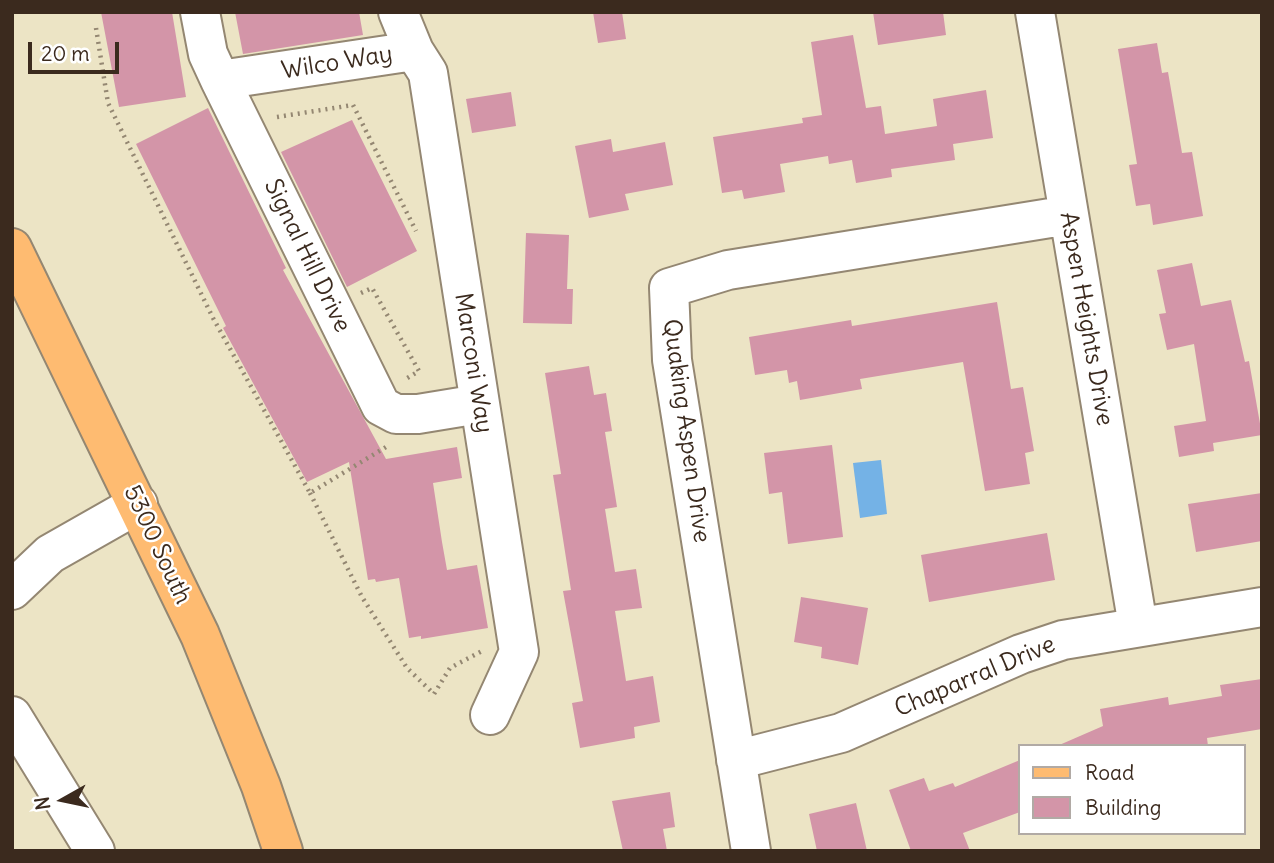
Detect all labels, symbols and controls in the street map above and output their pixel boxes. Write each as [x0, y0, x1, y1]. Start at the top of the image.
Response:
scale bar [32, 28, 122, 72]
text: 20 m [41, 40, 90, 67]
street label: Wilco Way [279, 40, 395, 86]
street label: Signal Hill Drive [258, 175, 356, 337]
street label: Aspen Heights Drive [1053, 210, 1119, 428]
street label: Marconi Way [448, 291, 498, 435]
street label: Quaking Aspen Drive [656, 317, 716, 545]
street label: 5300 South [117, 481, 197, 609]
street label: Chaparral Drive [890, 630, 1060, 724]
legend [1018, 744, 1246, 835]
text: Road [1085, 759, 1134, 786]
north arrow [28, 765, 98, 835]
text: Building [1085, 794, 1161, 821]
text: N [29, 795, 55, 812]

